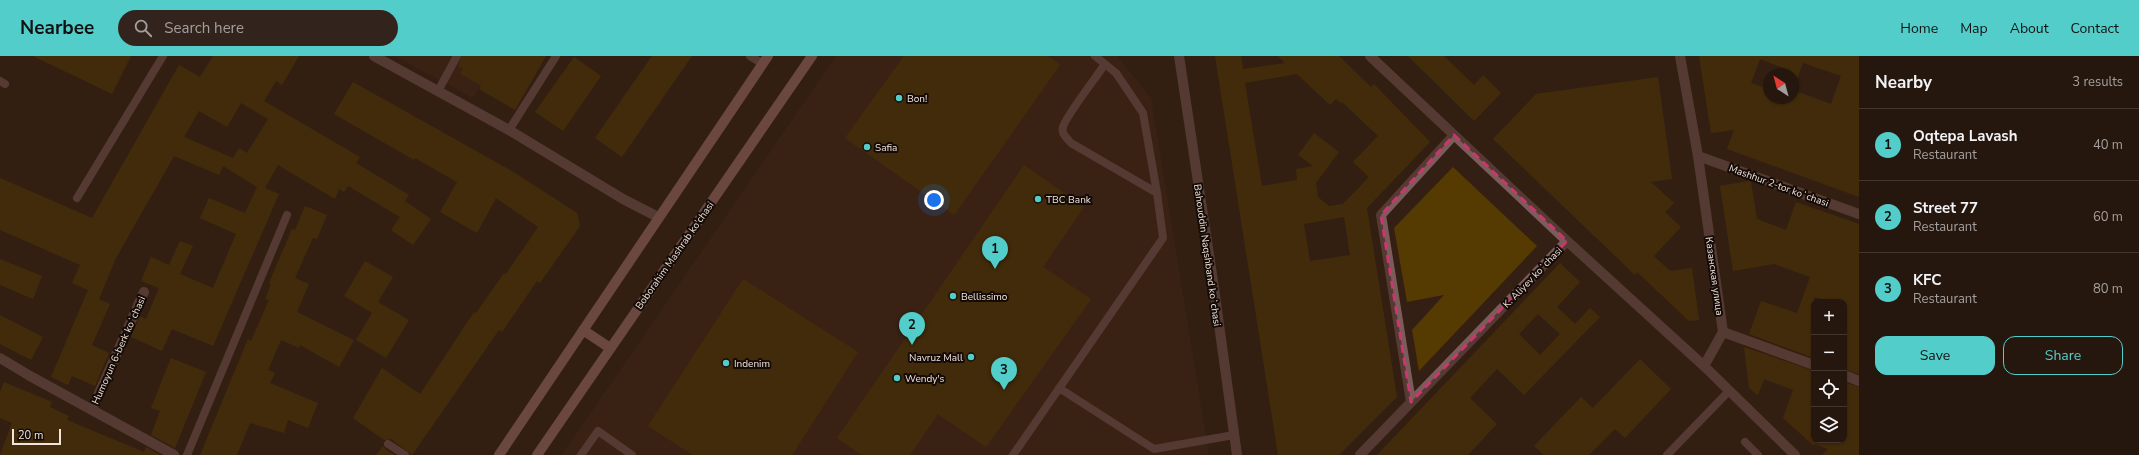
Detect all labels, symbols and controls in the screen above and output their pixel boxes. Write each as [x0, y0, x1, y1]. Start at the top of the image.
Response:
search box [118, 10, 398, 46]
text: Nearbee [20, 15, 94, 41]
icon: search [132, 17, 154, 39]
text: Search here [164, 18, 244, 38]
text: Home [1900, 19, 1938, 38]
text: Map [1960, 19, 1988, 38]
text: About [2010, 19, 2049, 38]
text: Contact [2071, 19, 2119, 38]
north arrow [1763, 68, 1799, 104]
text: Nearby [1875, 71, 1932, 94]
text: 3 results [2072, 73, 2123, 91]
place label: Bon! [907, 92, 927, 106]
marker: Bon! [894, 93, 904, 103]
text: Oqtepa Lavash [1913, 126, 2017, 146]
text: 1 [1884, 136, 1892, 154]
text: 40 m [2093, 136, 2123, 154]
place label: Safia [875, 141, 897, 155]
marker: Safia [862, 142, 872, 152]
text: Restaurant [1913, 146, 1977, 164]
street label: Mashhur 2-tor koʻchasi [1727, 161, 1831, 211]
street label: Bahouddin Naqshband koʻchasi [1190, 183, 1224, 327]
your location [924, 190, 944, 210]
place label: TBC Bank [1046, 193, 1092, 207]
marker: TBC Bank [1033, 194, 1043, 204]
text: Street 77 [1913, 198, 1978, 218]
street label: Boborahim Mashrab ko'chasi [632, 199, 717, 312]
text: 2 [1884, 208, 1892, 226]
text: 60 m [2093, 208, 2123, 226]
text: Restaurant [1913, 218, 1977, 236]
pin: 1 [982, 236, 1008, 269]
street label: Казанская улица [1702, 236, 1726, 316]
street label: K. Aliyev koʻchasi [1500, 244, 1566, 311]
text: KFC [1913, 270, 1941, 290]
text: 3 [1884, 280, 1892, 298]
text: 80 m [2093, 280, 2123, 298]
place label: Bellissimo [961, 290, 1008, 304]
text: Restaurant [1913, 290, 1977, 308]
marker: Bellissimo [948, 291, 958, 301]
street label: Humoyun 6-berk koʻchasi [89, 294, 149, 407]
map controls [1811, 299, 1847, 443]
button: + [1811, 299, 1847, 335]
pin: 2 [899, 312, 925, 345]
button: − [1811, 335, 1847, 371]
button: Save [1875, 336, 1995, 375]
button: Share [2003, 336, 2123, 375]
place label: Navruz Mall [909, 351, 963, 365]
marker: Navruz Mall [966, 352, 976, 362]
place label: Indenim [734, 357, 770, 371]
pin: 3 [991, 357, 1017, 390]
marker: Indenim [721, 358, 731, 368]
button: locate [1811, 371, 1847, 407]
place label: Wendy's [905, 372, 945, 386]
marker: Wendy's [892, 373, 902, 383]
button: layers [1811, 407, 1847, 443]
scale bar [12, 427, 61, 446]
text: 20 m [18, 428, 43, 443]

